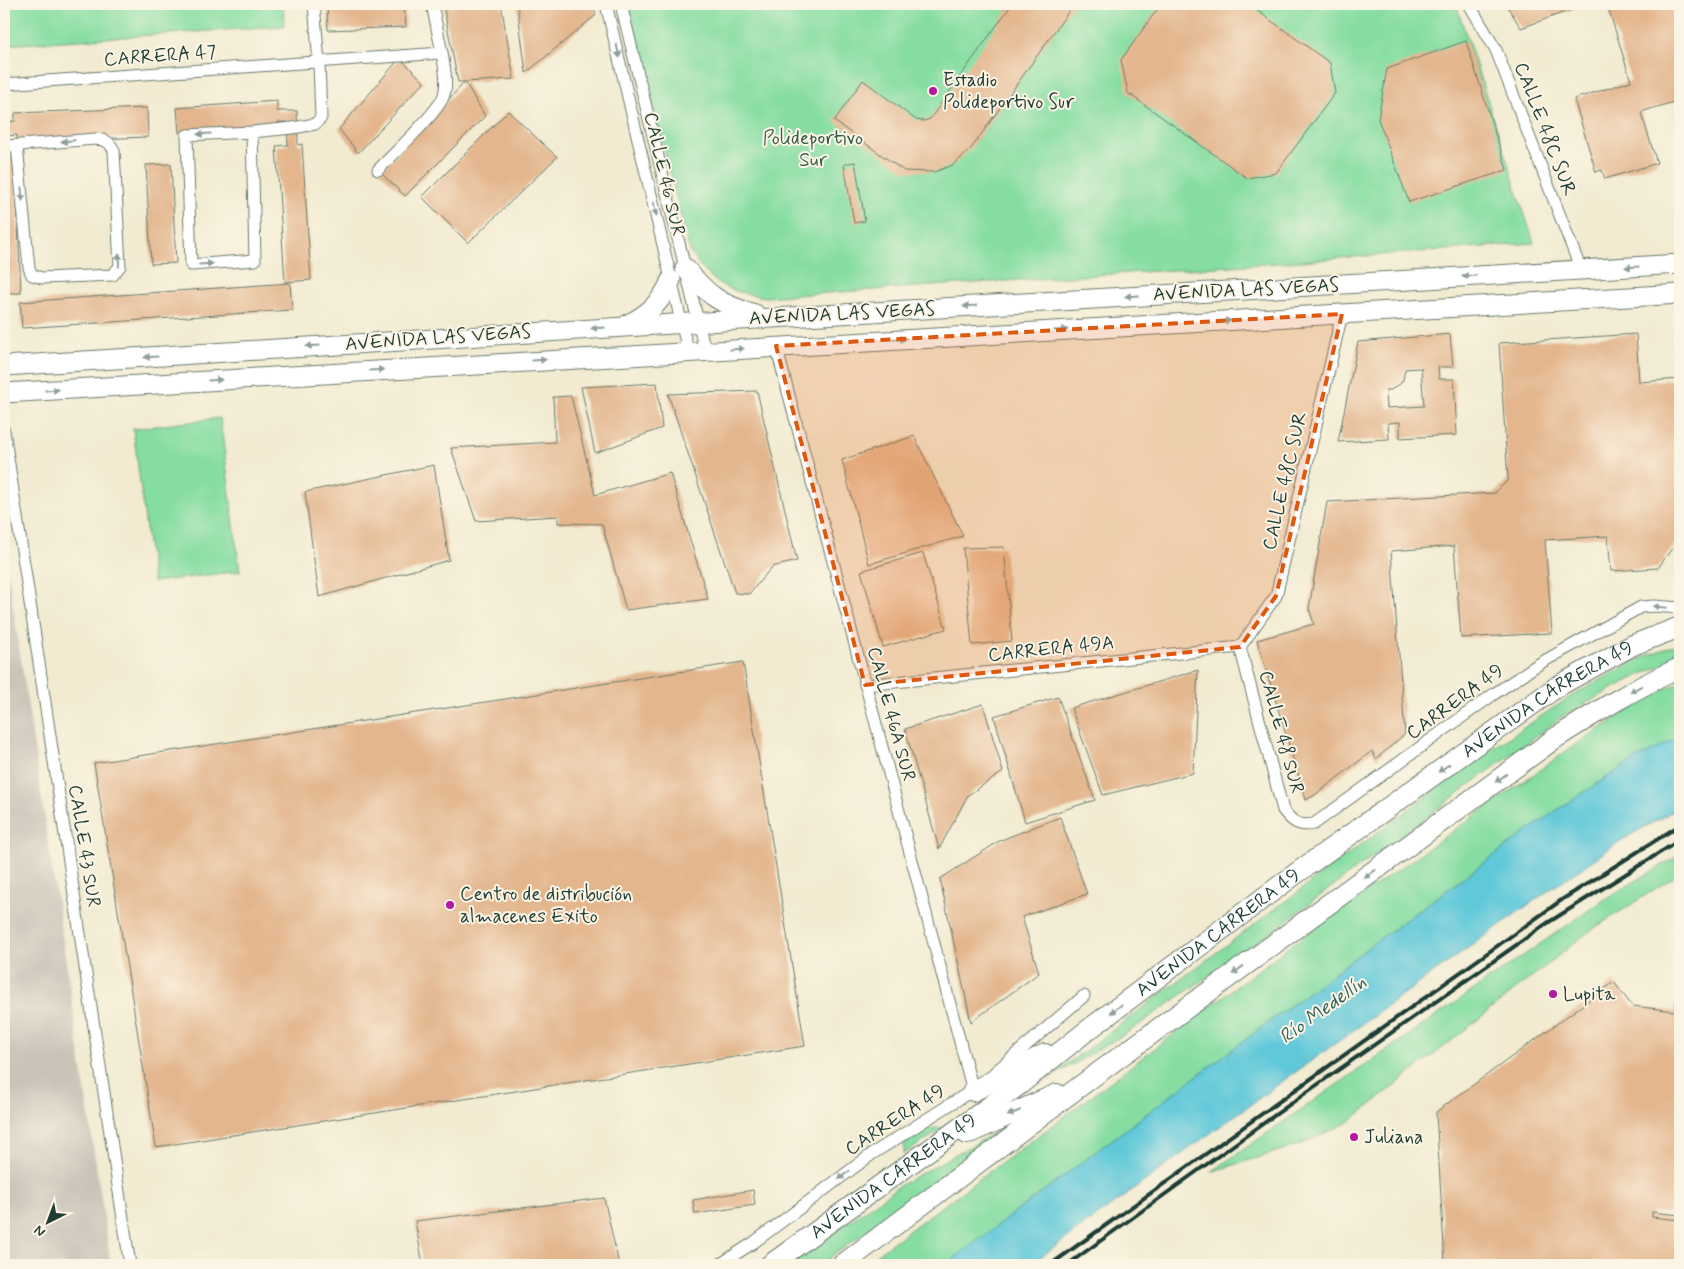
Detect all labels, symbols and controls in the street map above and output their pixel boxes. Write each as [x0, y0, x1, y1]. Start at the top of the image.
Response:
street label: CARRERA 47 [103, 40, 217, 72]
one-way arrow [614, 44, 622, 59]
street label: CALLE 48C SUR [1508, 59, 1582, 199]
place label: Estadio Polideportivo Sur [943, 68, 1074, 115]
marker: Estadio Polideportivo Sur [927, 85, 939, 97]
street label: CALLE 46 SUR [638, 110, 690, 238]
park label: Polideportivo Sur [763, 126, 863, 173]
one-way arrow [195, 131, 211, 139]
one-way arrow [60, 138, 76, 146]
one-way arrow [18, 187, 26, 203]
one-way arrow [651, 202, 659, 217]
one-way arrow [115, 252, 123, 268]
one-way arrow [198, 260, 214, 268]
one-way arrow [1623, 263, 1639, 271]
street label: AVENIDA LAS VEGAS [1152, 273, 1340, 307]
one-way arrow [1461, 273, 1477, 281]
one-way arrow [1124, 293, 1140, 301]
street label: AVENIDA LAS VEGAS [748, 297, 936, 331]
one-way arrow [962, 302, 978, 310]
one-way arrow [1216, 316, 1232, 324]
street label: AVENIDA LAS VEGAS [344, 319, 532, 357]
one-way arrow [590, 325, 606, 333]
one-way arrow [1054, 325, 1070, 333]
one-way arrow [891, 335, 907, 343]
one-way arrow [305, 343, 321, 351]
one-way arrow [729, 344, 745, 352]
one-way arrow [143, 353, 159, 361]
one-way arrow [531, 356, 547, 364]
one-way arrow [369, 366, 385, 374]
one-way arrow [207, 376, 223, 384]
one-way arrow [45, 385, 61, 393]
street label: CALLE 48C SUR [1257, 409, 1313, 553]
one-way arrow [1652, 602, 1668, 610]
street label: CARRERA 49A [987, 630, 1115, 668]
street label: AVENIDA CARRERA 49 [1456, 638, 1640, 764]
street label: CALLE 46A SUR [861, 644, 921, 784]
street label: CARRERA 49 [1402, 659, 1508, 745]
street label: CALLE 48 SUR [1253, 668, 1309, 796]
one-way arrow [1629, 685, 1644, 693]
one-way arrow [1438, 762, 1451, 773]
one-way arrow [1494, 773, 1508, 783]
street label: CALLE 43 SUR [62, 783, 106, 909]
street label: AVENIDA CARRERA 49 [1131, 862, 1305, 1002]
one-way arrow [1363, 869, 1377, 879]
place label: Centro de distribución almacenes Exito [460, 882, 632, 929]
marker: Centro de distribución almacenes Exito [444, 899, 456, 911]
one-way arrow [1232, 965, 1245, 975]
water label: Río Medellín [1274, 969, 1372, 1051]
place label: Lupita [1563, 982, 1616, 1007]
marker: Lupita [1547, 988, 1559, 1000]
one-way arrow [1109, 1004, 1123, 1014]
street label: CARRERA 49 [840, 1078, 950, 1162]
street label: AVENIDA CARRERA 49 [805, 1107, 981, 1244]
one-way arrow [1007, 1108, 1022, 1117]
place label: Juliana [1364, 1125, 1423, 1150]
marker: Juliana [1348, 1131, 1360, 1143]
one-way arrow [837, 1170, 851, 1180]
north arrow [22, 1196, 72, 1246]
text: N [30, 1221, 49, 1241]

